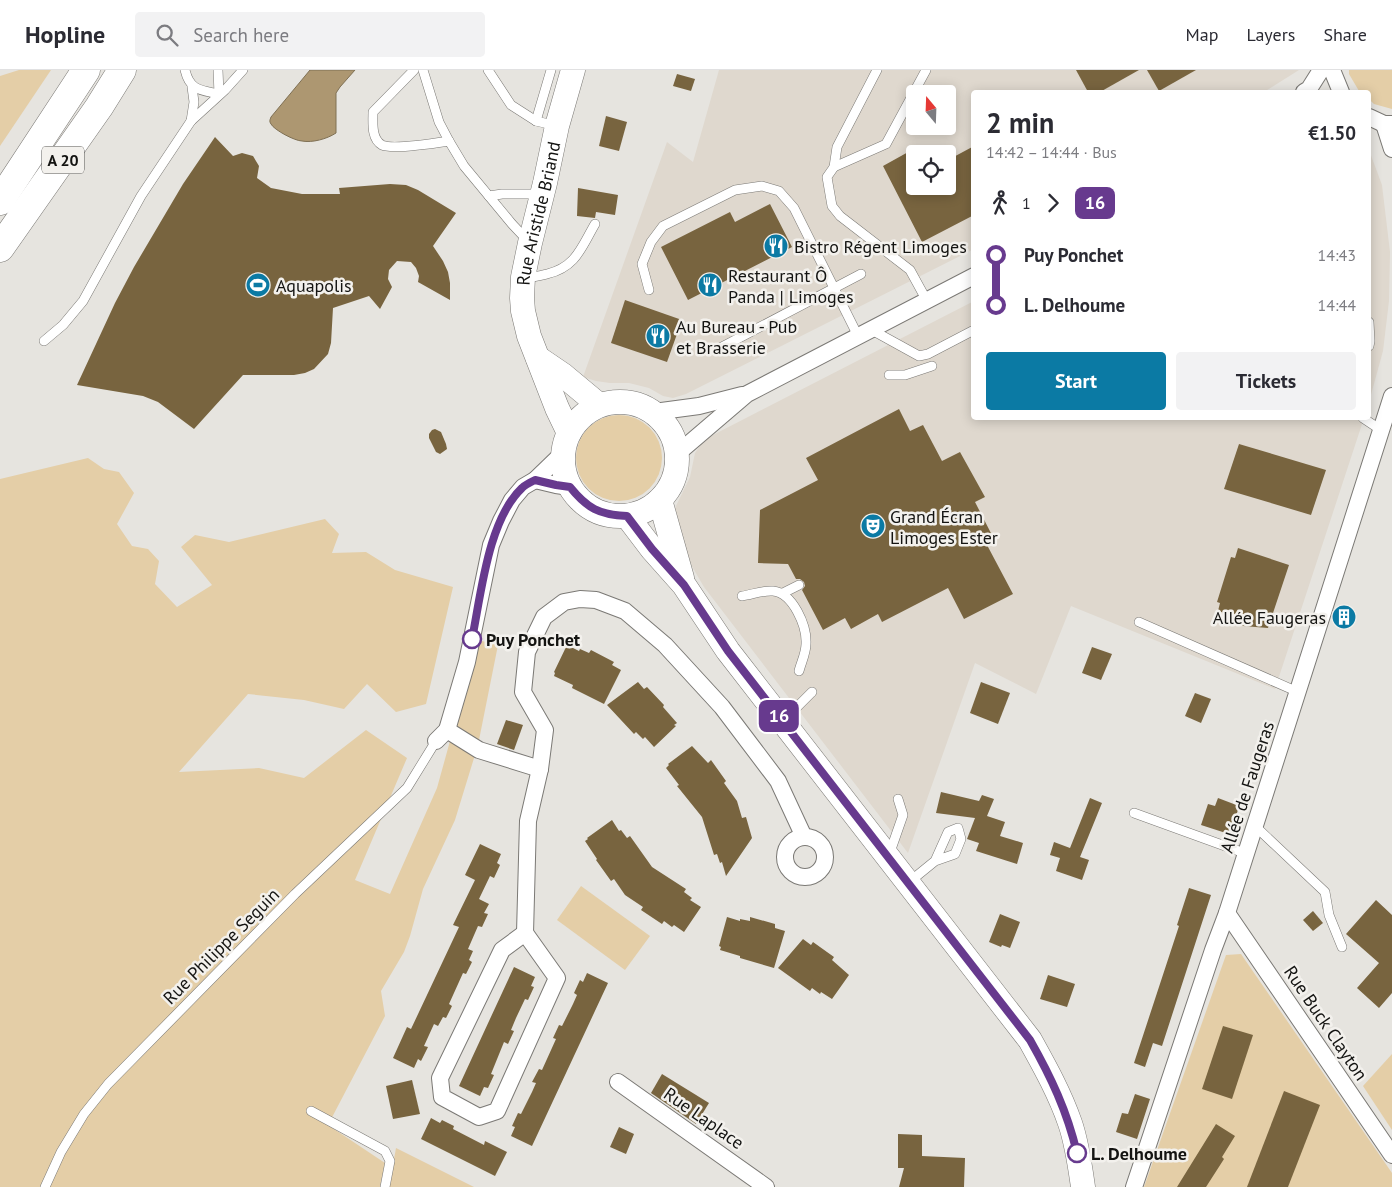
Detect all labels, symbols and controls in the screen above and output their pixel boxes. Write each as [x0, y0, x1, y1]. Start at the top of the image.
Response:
search box [135, 12, 485, 57]
text: Hopline [25, 19, 105, 50]
icon: search [153, 21, 181, 49]
text: Search here [193, 23, 289, 47]
text: Map [1186, 23, 1218, 46]
text: Layers [1246, 23, 1295, 46]
text: Share [1323, 23, 1367, 46]
north arrow [906, 85, 956, 135]
map controls [906, 85, 956, 195]
text: 2 min [986, 104, 1054, 141]
text: €1.50 [1308, 121, 1356, 145]
street label: Rue Aristide Briand [511, 139, 565, 286]
text: 14:42 – 14:44 · Bus [986, 142, 1117, 162]
button: locate [906, 145, 956, 195]
road number: A 20 [42, 146, 84, 174]
icon: walk [986, 189, 1014, 217]
icon: forward [1039, 189, 1067, 217]
text: 16 [1085, 191, 1105, 214]
text: 1 [1022, 193, 1031, 213]
restaurant icon: Bistro Régent Limoges [763, 233, 789, 259]
place label: Bistro Régent Limoges [794, 235, 967, 258]
text: Puy Ponchet [1024, 243, 1123, 267]
text: 14:43 [1318, 245, 1356, 265]
place label: Restaurant Ô Panda | Limoges [728, 264, 854, 308]
sports icon: Aquapolis [245, 272, 271, 298]
restaurant icon: Restaurant Ô Panda | Limoges [697, 272, 723, 298]
place label: Aquapolis [276, 274, 352, 297]
text: L. Delhoume [1024, 293, 1125, 317]
text: 14:44 [1318, 295, 1356, 315]
place label: Au Bureau - Pub et Brasserie [676, 315, 797, 359]
restaurant icon: Au Bureau - Pub et Brasserie [645, 323, 671, 349]
button: Start [986, 352, 1166, 410]
button: Tickets [1176, 352, 1356, 410]
place label: Grand Écran Limoges Ester [890, 505, 998, 549]
theatre icon: Grand Écran Limoges Ester [860, 513, 886, 539]
building icon: Allée Faugeras [1331, 604, 1357, 630]
place label: Allée Faugeras [1213, 606, 1326, 629]
place label: Puy Ponchet [486, 628, 581, 651]
marker: Puy Ponchet [462, 629, 482, 649]
line badge: 16 [756, 700, 802, 732]
text: 16 [769, 704, 789, 727]
street label: Allée de Faugeras [1215, 718, 1279, 856]
street label: Rue Philippe Seguin [158, 883, 284, 1009]
street label: Rue Buck Clayton [1279, 961, 1373, 1085]
street label: Rue Laplace [659, 1082, 749, 1154]
place label: L. Delhoume [1091, 1142, 1187, 1165]
marker: L. Delhoume [1067, 1143, 1087, 1163]

